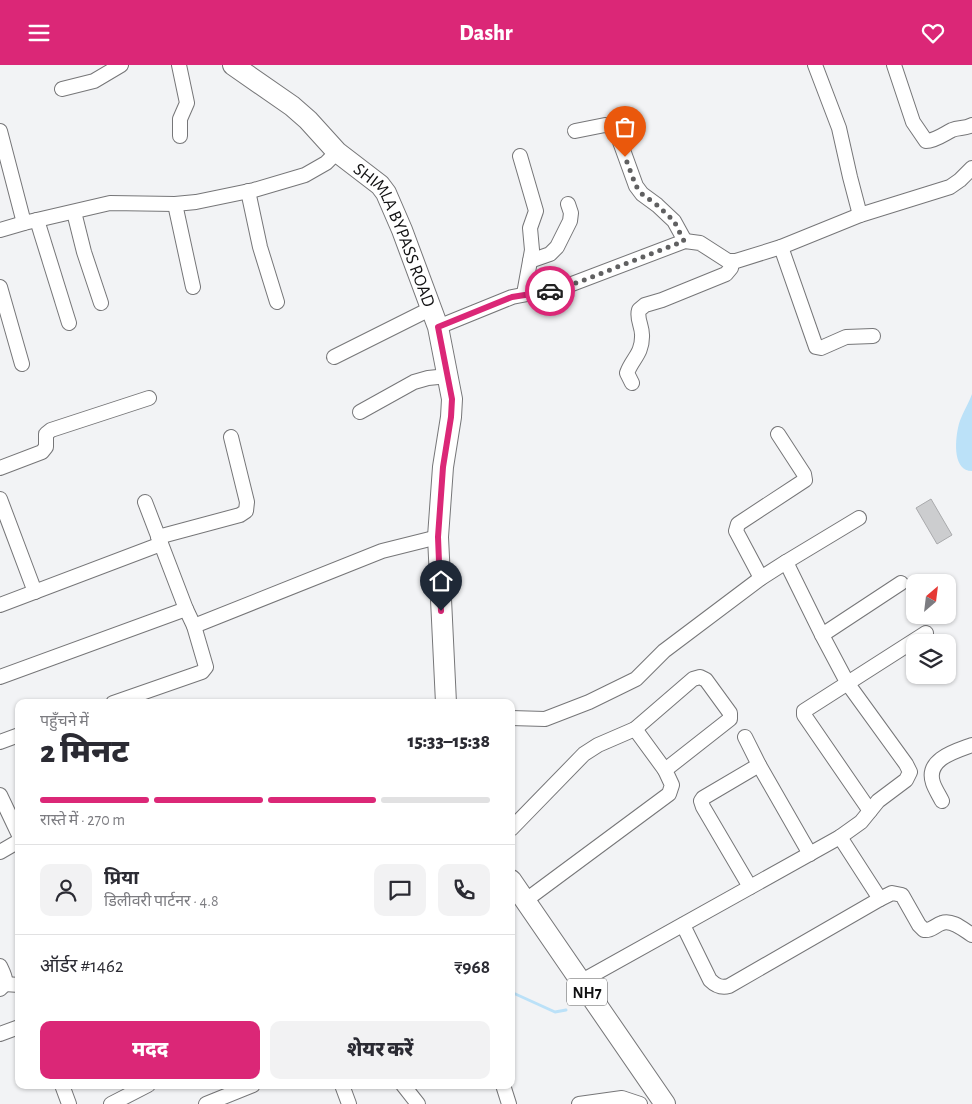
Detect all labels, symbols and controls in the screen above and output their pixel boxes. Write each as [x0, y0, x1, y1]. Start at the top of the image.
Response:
icon: menu [25, 19, 53, 47]
icon: heart [919, 19, 947, 47]
text: Dashr [459, 22, 513, 44]
pin [604, 106, 646, 157]
icon: bag [611, 113, 639, 141]
street label: SHIMLA BYPASS ROAD [350, 160, 438, 310]
courier [525, 266, 575, 316]
icon: car [536, 277, 564, 305]
pin [420, 560, 462, 611]
icon: home [427, 567, 455, 595]
north arrow [906, 574, 956, 624]
map controls [906, 574, 956, 684]
button: layers [906, 634, 956, 684]
text: पहुँचने में [40, 713, 89, 729]
text: 15:33–15:38 [407, 732, 490, 751]
text: 2 मिनट [40, 736, 129, 768]
text: रास्ते में · 270 m [40, 812, 125, 828]
button: person [40, 864, 92, 916]
button: chat [374, 864, 426, 916]
button: phone [438, 864, 490, 916]
text: प्रिया [104, 869, 139, 888]
text: डिलीवरी पार्टनर · 4.8 [104, 893, 219, 909]
text: ऑर्डर #1462 [40, 957, 124, 976]
text: ₹968 [454, 958, 490, 977]
road number: NH7 [567, 979, 607, 1005]
button: मदद [40, 1021, 260, 1079]
button: शेयर करें [270, 1021, 490, 1079]

